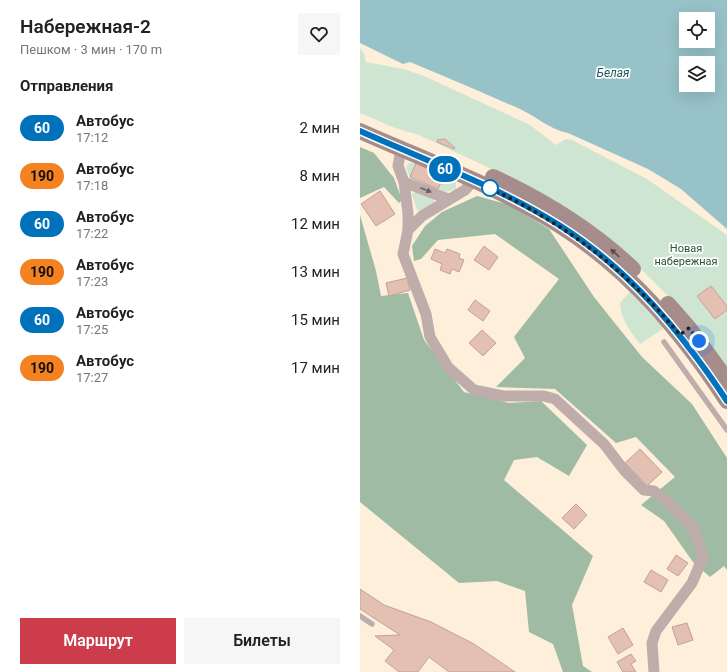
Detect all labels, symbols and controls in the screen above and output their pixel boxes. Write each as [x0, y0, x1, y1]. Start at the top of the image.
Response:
map controls [679, 12, 715, 92]
button: locate [679, 12, 715, 48]
button: heart [298, 13, 340, 55]
text: Набережная-2 [20, 15, 151, 38]
text: Пешком · 3 мин · 170 m [20, 42, 162, 57]
button: layers [679, 56, 715, 92]
water label: Белая [596, 66, 630, 80]
text: Отправления [20, 77, 113, 95]
text: Автобус [76, 112, 134, 130]
text: 2 мин [299, 119, 340, 137]
text: 60 [34, 120, 50, 136]
text: 17:12 [76, 130, 108, 145]
line badge: 60 [427, 156, 463, 182]
text: Автобус [76, 160, 134, 178]
text: 60 [437, 161, 453, 177]
text: 8 мин [299, 167, 340, 185]
text: 190 [30, 168, 54, 184]
text: 17:18 [76, 178, 108, 193]
unlabelled marker [481, 179, 499, 197]
one-way arrow [420, 188, 432, 194]
text: Автобус [76, 208, 134, 226]
text: 12 мин [291, 215, 340, 233]
text: 60 [34, 216, 50, 232]
text: 17:22 [76, 226, 108, 241]
park label: Новая набережная [654, 242, 718, 268]
one-way arrow [611, 249, 620, 258]
text: Автобус [76, 256, 134, 274]
text: 13 мин [291, 263, 340, 281]
text: 190 [30, 264, 54, 280]
text: 17:23 [76, 274, 108, 289]
text: Автобус [76, 304, 134, 322]
text: 15 мин [291, 311, 340, 329]
text: 60 [34, 312, 50, 328]
text: 17:25 [76, 322, 108, 337]
your location [689, 331, 709, 351]
text: Автобус [76, 352, 134, 370]
text: 17 мин [291, 359, 340, 377]
text: 190 [30, 360, 54, 376]
text: 17:27 [76, 370, 108, 385]
button: Маршрут [20, 618, 176, 664]
button: Билеты [184, 618, 340, 664]

